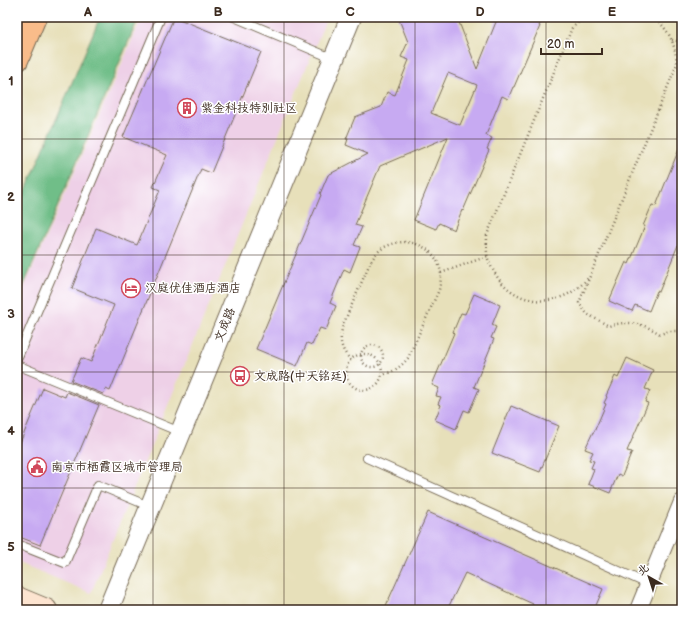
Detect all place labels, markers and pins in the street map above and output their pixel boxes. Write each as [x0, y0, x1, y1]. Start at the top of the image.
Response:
building icon: 紫金科技特别社区 [176, 97, 198, 119]
place label: 紫金科技特别社区 [201, 101, 297, 116]
hotel icon: 汉庭优佳酒店酒店 [120, 277, 142, 299]
place label: 汉庭优佳酒店酒店 [145, 281, 241, 296]
bus stop icon: 文成路(中天铭廷) [229, 365, 251, 387]
place label: 文成路(中天铭廷) [254, 369, 347, 384]
public building icon: 南京市栖霞区城市管理局 [26, 456, 48, 478]
place label: 南京市栖霞区城市管理局 [51, 460, 183, 475]

